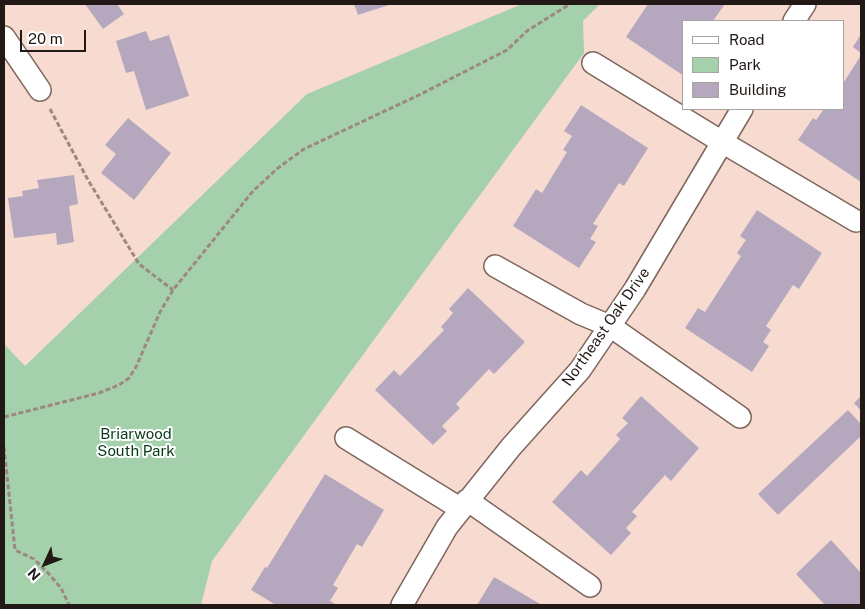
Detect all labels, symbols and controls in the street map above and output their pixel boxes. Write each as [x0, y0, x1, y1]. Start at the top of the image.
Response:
scale bar [22, 20, 89, 52]
legend [682, 20, 845, 110]
text: 20 m [28, 30, 63, 47]
text: Road [729, 31, 765, 48]
text: Park [729, 56, 761, 73]
text: Building [729, 81, 787, 98]
street label: Northeast Oak Drive [558, 264, 654, 390]
park label: Briarwood South Park [97, 425, 175, 460]
north arrow [20, 539, 70, 589]
text: N [24, 565, 44, 584]

